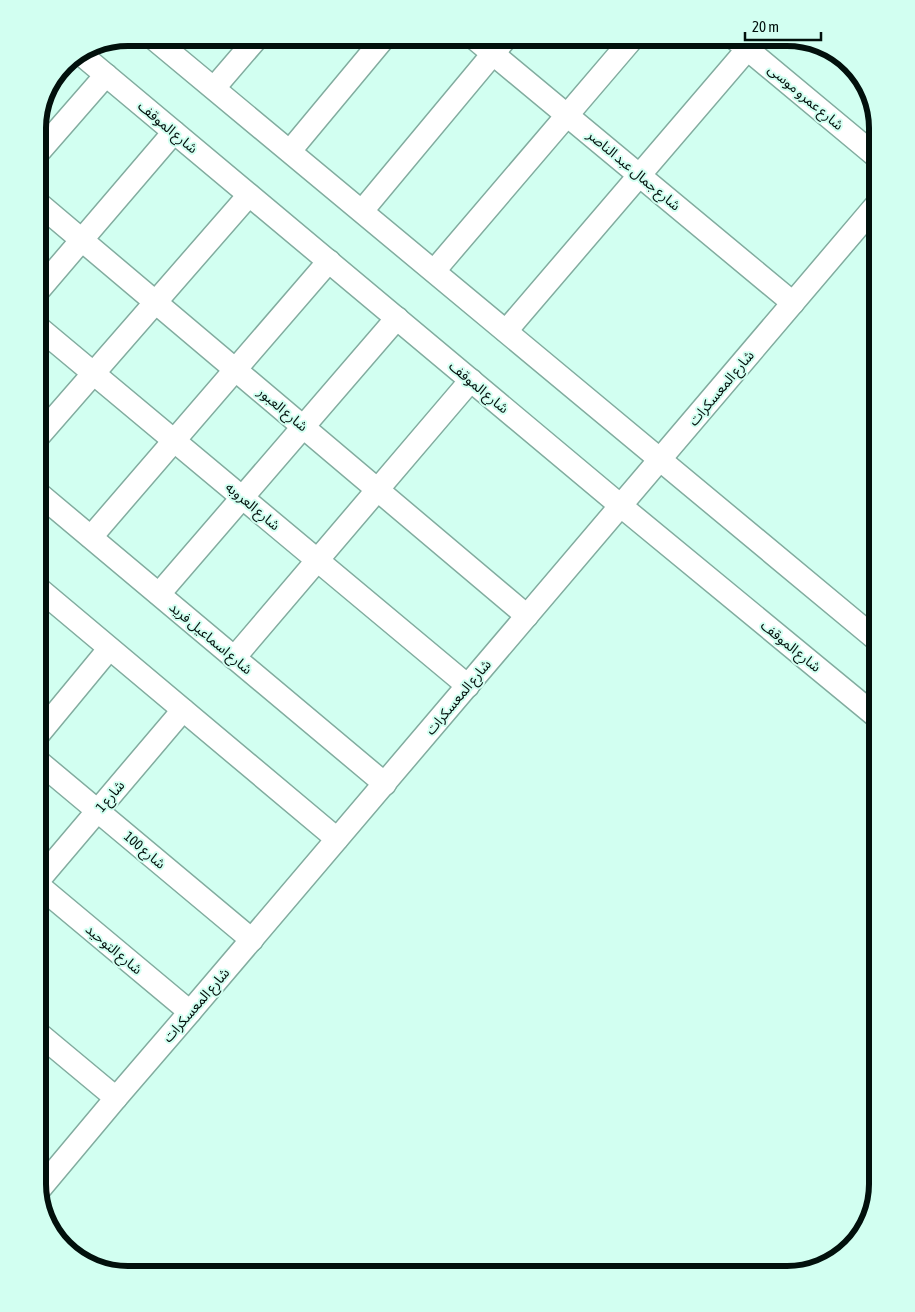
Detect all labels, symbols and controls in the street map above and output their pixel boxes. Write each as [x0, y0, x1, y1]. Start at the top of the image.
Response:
scale bar [745, 10, 821, 42]
text: 20 m [752, 18, 779, 35]
street label: شارع عمرو موسى [763, 61, 847, 135]
street label: شارع الموقف [133, 98, 201, 159]
street label: شارع جمال عبد الناصر [582, 126, 684, 216]
street label: شارع المعسكرات [685, 347, 759, 431]
street label: شارع الموقف [444, 358, 512, 419]
street label: شارع العبور [252, 383, 311, 437]
street label: شارع العروبه [221, 479, 283, 536]
street label: شارع اسماعيل فريد [164, 599, 256, 680]
street label: شارع الموقف [756, 617, 824, 677]
street label: شارع المعسكرات [422, 656, 496, 740]
street label: شارع 1 [92, 777, 130, 817]
street label: شارع 100 [119, 828, 169, 874]
street label: شارع التوحيد [81, 921, 146, 980]
street label: شارع المعسكرات [159, 965, 235, 1047]

